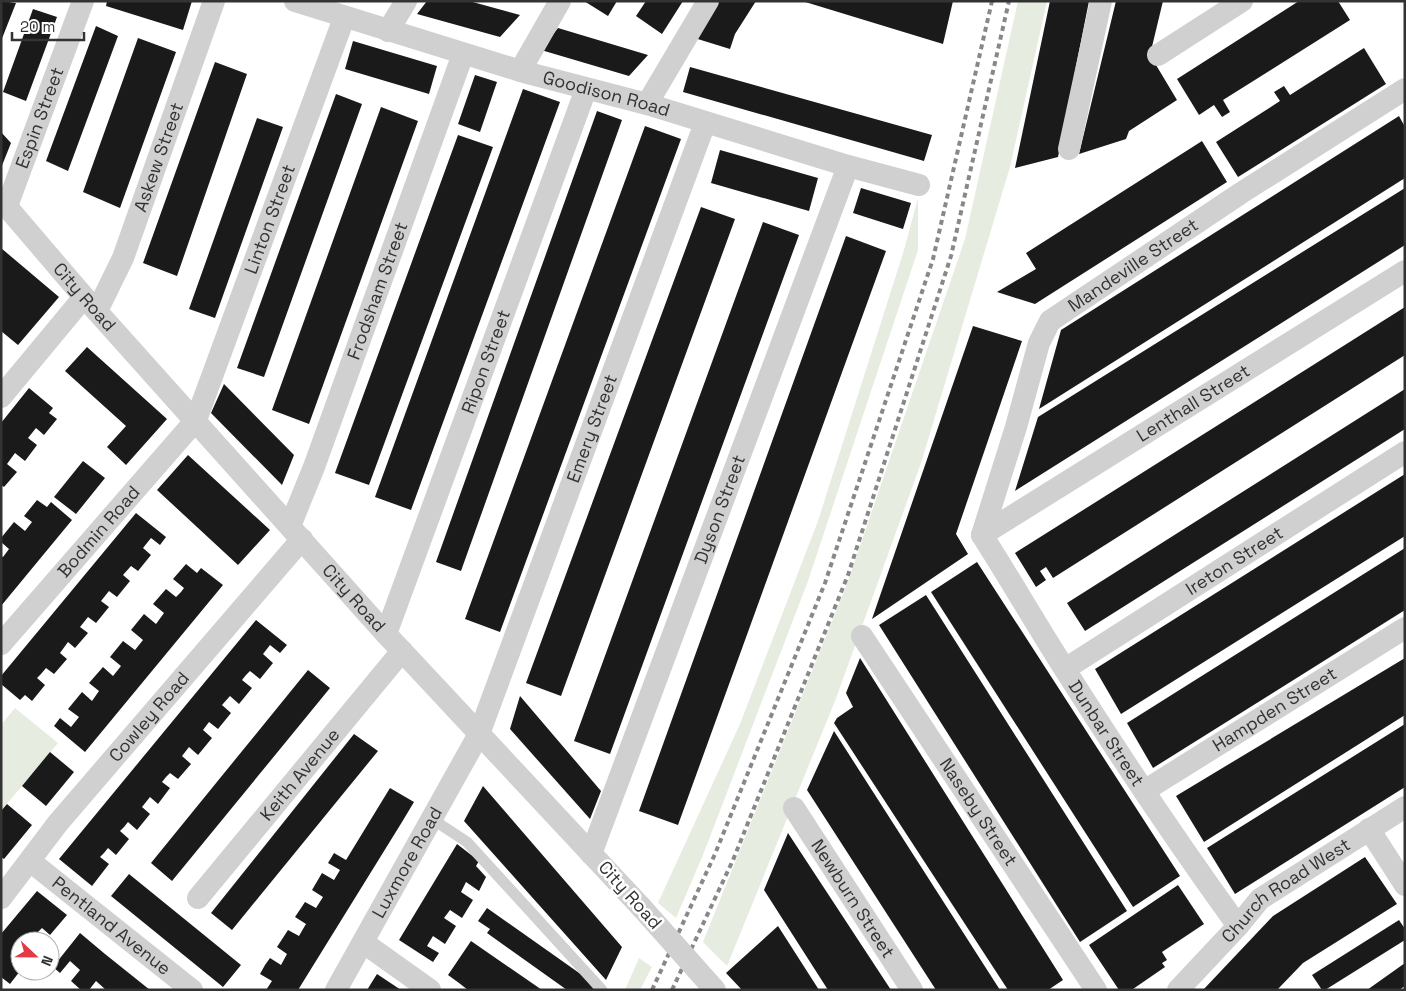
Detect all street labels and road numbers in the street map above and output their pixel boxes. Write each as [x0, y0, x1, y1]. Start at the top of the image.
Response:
street label: Espin Street [10, 64, 68, 172]
street label: Goodison Road [541, 65, 673, 121]
street label: Askew Street [128, 99, 188, 215]
street label: Linton Street [239, 161, 300, 277]
street label: Mandeville Street [1063, 213, 1202, 317]
street label: Frodsham Street [342, 219, 413, 363]
street label: City Road [49, 257, 121, 336]
street label: Ripon Street [456, 306, 515, 417]
street label: Lenthall Street [1132, 359, 1254, 447]
street label: Emery Street [561, 371, 622, 486]
street label: Dyson Street [689, 452, 750, 567]
street label: Bodmin Road [52, 481, 145, 582]
street label: Ireton Street [1181, 521, 1287, 600]
street label: City Road [318, 559, 391, 637]
street label: Hampden Street [1208, 662, 1341, 756]
street label: Cowley Road [104, 667, 194, 767]
street label: Dunbar Street [1064, 675, 1150, 791]
street label: Keith Avenue [255, 723, 344, 825]
street label: Naseby Street [935, 753, 1023, 870]
street label: Luxmore Road [366, 803, 447, 922]
street label: Church Road West [1216, 833, 1354, 947]
street label: Newburn Street [806, 835, 900, 962]
street label: City Road [594, 856, 667, 934]
street label: Pentland Avenue [48, 871, 176, 980]

